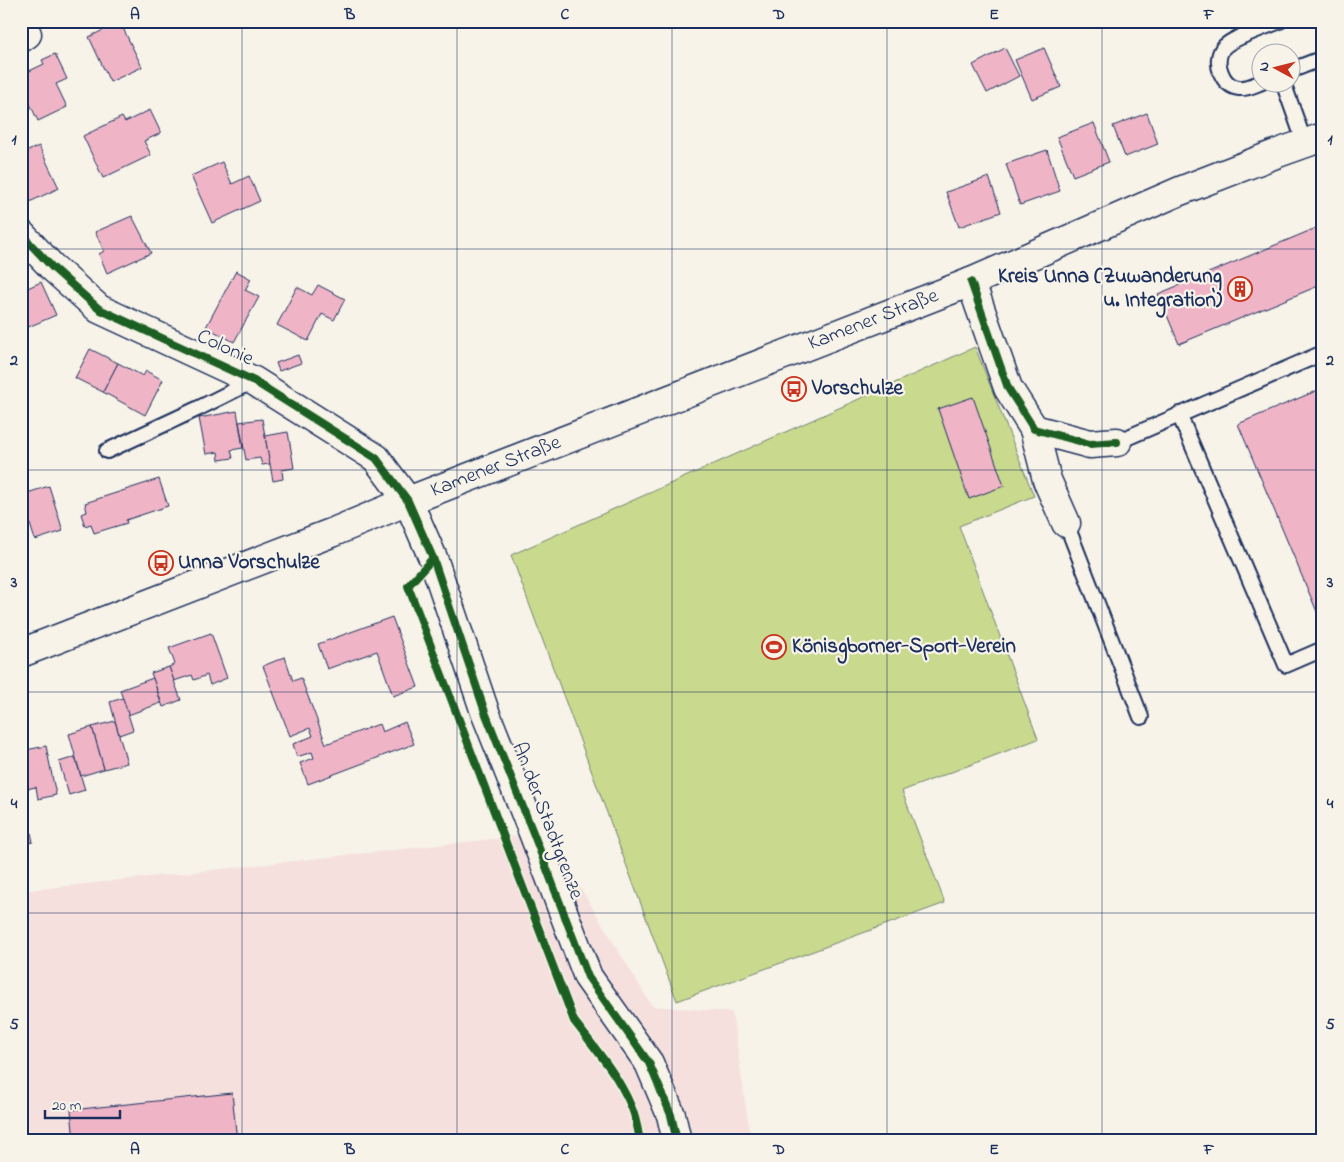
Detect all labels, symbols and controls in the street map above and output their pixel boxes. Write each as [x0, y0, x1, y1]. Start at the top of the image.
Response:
text: A [130, 3, 140, 27]
text: B [344, 3, 356, 27]
text: C [561, 3, 570, 27]
text: D [772, 3, 785, 27]
text: E [989, 3, 999, 27]
text: F [1203, 3, 1215, 27]
north arrow [1252, 42, 1302, 92]
text: N [1254, 61, 1276, 73]
text: 1 [11, 128, 17, 152]
text: 1 [1327, 128, 1333, 152]
place label: Kreis Unna (Zuwanderung u. Integration) [998, 262, 1223, 318]
building icon: Kreis Unna (Zuwanderung u. Integration) [1227, 276, 1253, 302]
street label: Kamener Straße [804, 281, 943, 359]
street label: Colonie [192, 322, 259, 374]
text: 2 [9, 349, 18, 373]
text: 2 [1325, 349, 1334, 373]
place label: Vorschulze [811, 374, 904, 404]
bus stop icon: Vorschulze [781, 376, 807, 402]
street label: Kamener Straße [426, 428, 566, 506]
place label: Unna Vorschulze [178, 548, 320, 578]
bus stop icon: Unna Vorschulze [148, 550, 174, 576]
text: 3 [10, 571, 18, 595]
text: 3 [1326, 571, 1334, 595]
place label: Könisgborner-Sport-Verein [792, 632, 1016, 664]
sports icon: Könisgborner-Sport-Verein [761, 634, 787, 660]
street label: An der Stadtgrenze [501, 738, 591, 905]
text: 4 [10, 792, 18, 816]
text: 4 [1326, 792, 1334, 816]
text: 5 [9, 1013, 19, 1037]
text: 5 [1325, 1013, 1335, 1037]
scale bar [45, 1087, 120, 1119]
text: 20 m [52, 1095, 82, 1117]
text: A [130, 1138, 140, 1162]
text: B [344, 1138, 356, 1162]
text: C [561, 1138, 570, 1162]
text: D [772, 1138, 785, 1162]
text: E [989, 1138, 999, 1162]
text: F [1203, 1138, 1215, 1162]

